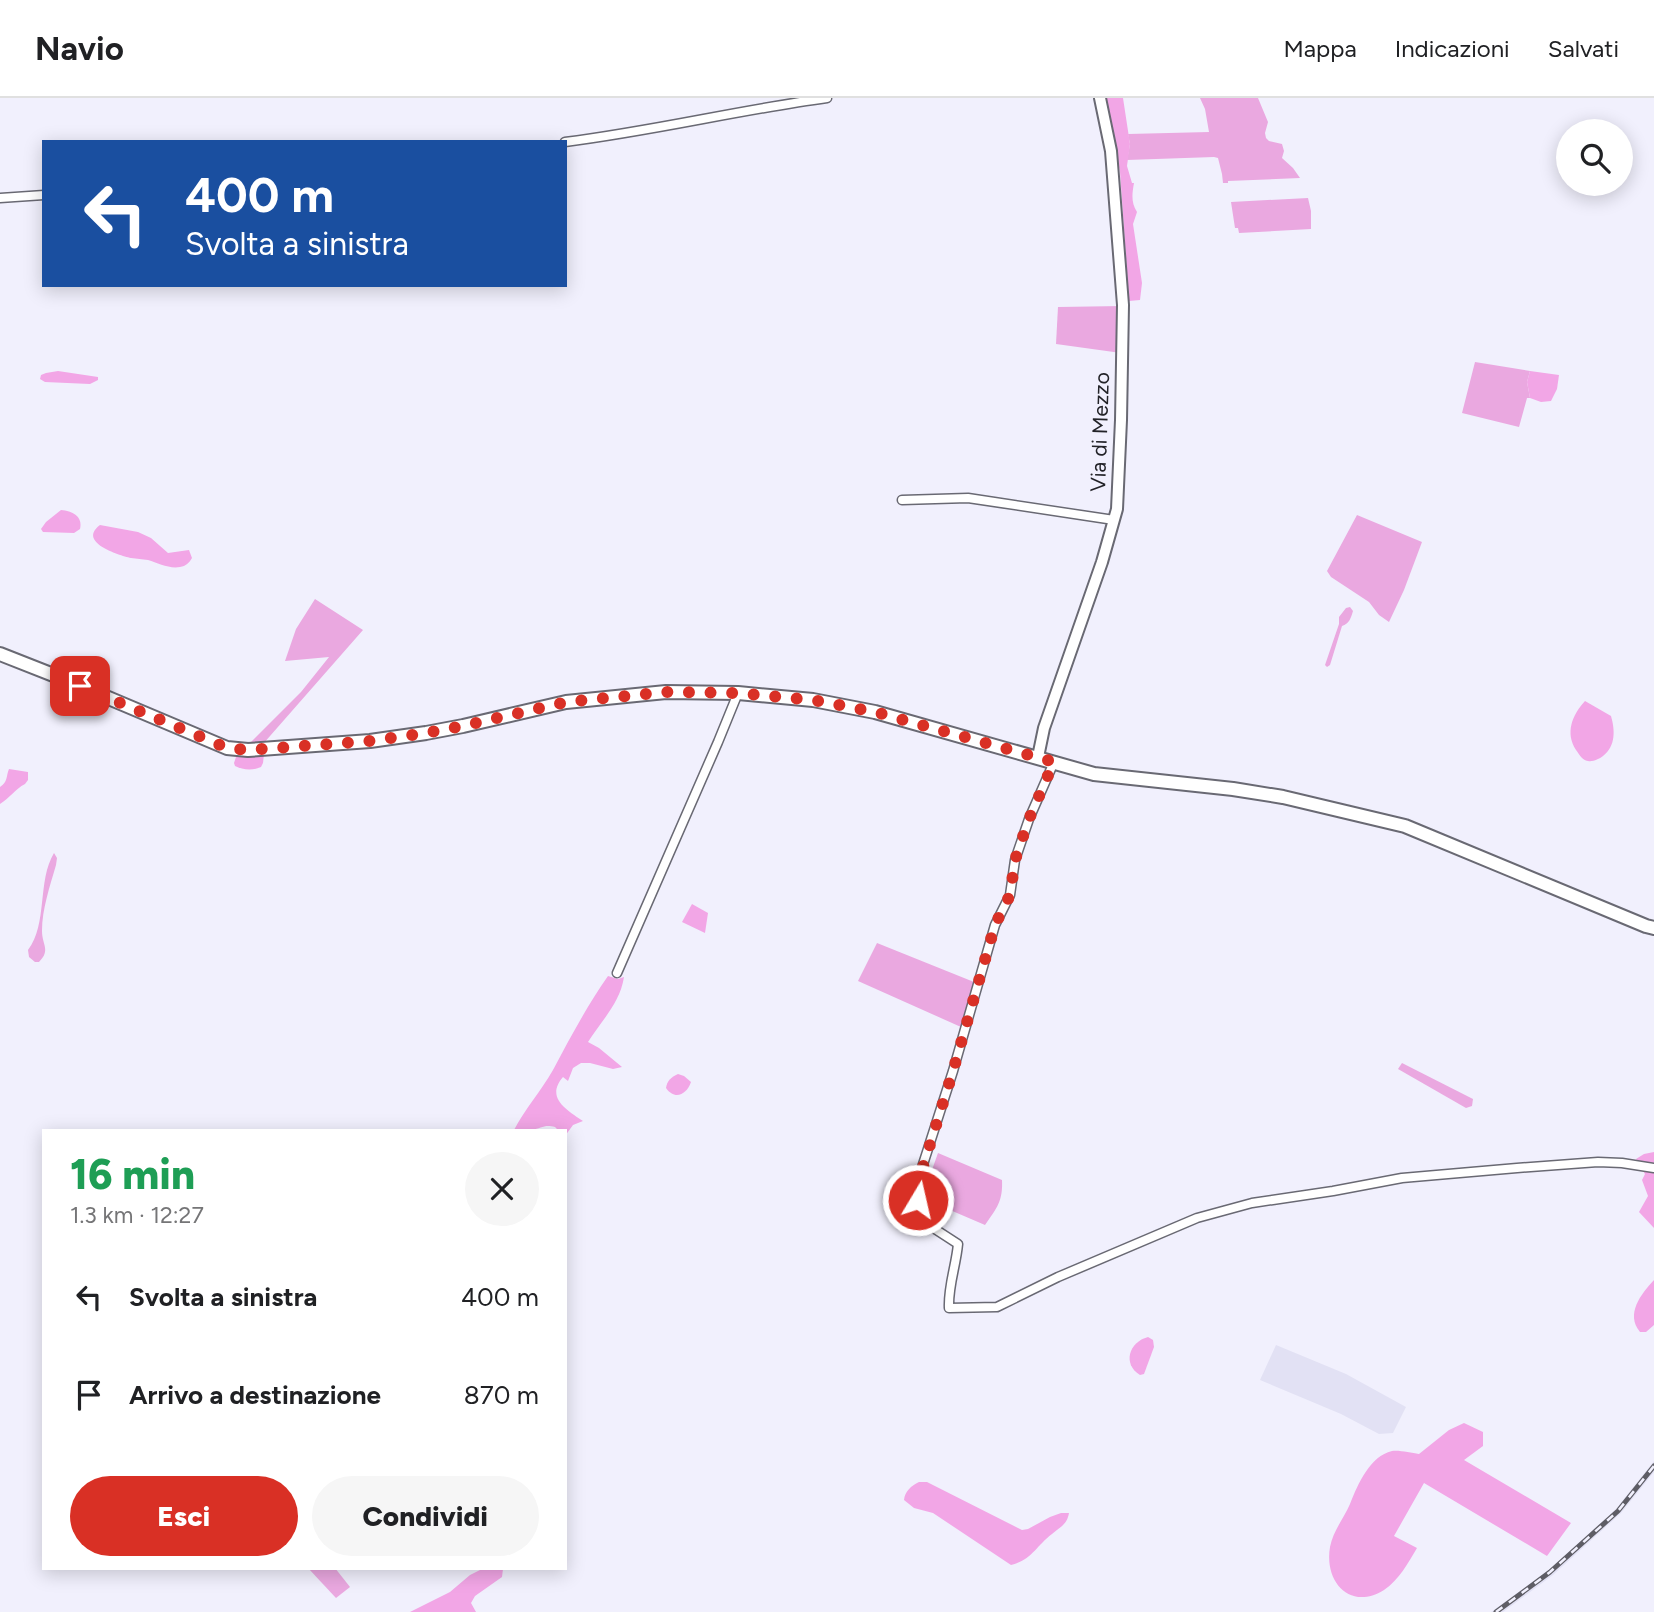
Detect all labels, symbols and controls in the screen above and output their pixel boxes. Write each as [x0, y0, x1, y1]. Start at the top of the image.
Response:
text: Navio [35, 29, 124, 68]
text: Mappa [1284, 34, 1357, 63]
text: Indicazioni [1395, 34, 1510, 63]
text: Salvati [1548, 34, 1619, 63]
map controls [1556, 119, 1633, 196]
button: search [1556, 119, 1633, 196]
text: 400 m [185, 165, 334, 224]
icon: left [70, 168, 161, 259]
text: Svolta a sinistra [185, 225, 409, 263]
street label: Via di Mezzo [1085, 372, 1114, 492]
pin [50, 656, 110, 716]
icon: arrive [61, 667, 99, 705]
text: 16 min [70, 1149, 195, 1200]
button: close [465, 1152, 539, 1226]
position arrow [881, 1163, 955, 1237]
text: 1.3 km · 12:27 [70, 1201, 204, 1229]
icon: left [70, 1278, 108, 1316]
text: Svolta a sinistra [129, 1281, 317, 1313]
text: 400 m [461, 1281, 539, 1313]
icon: arrive [70, 1376, 108, 1414]
text: Arrivo a destinazione [129, 1379, 381, 1411]
text: 870 m [464, 1379, 539, 1411]
button: Esci [70, 1476, 298, 1556]
button: Condividi [312, 1476, 539, 1556]

